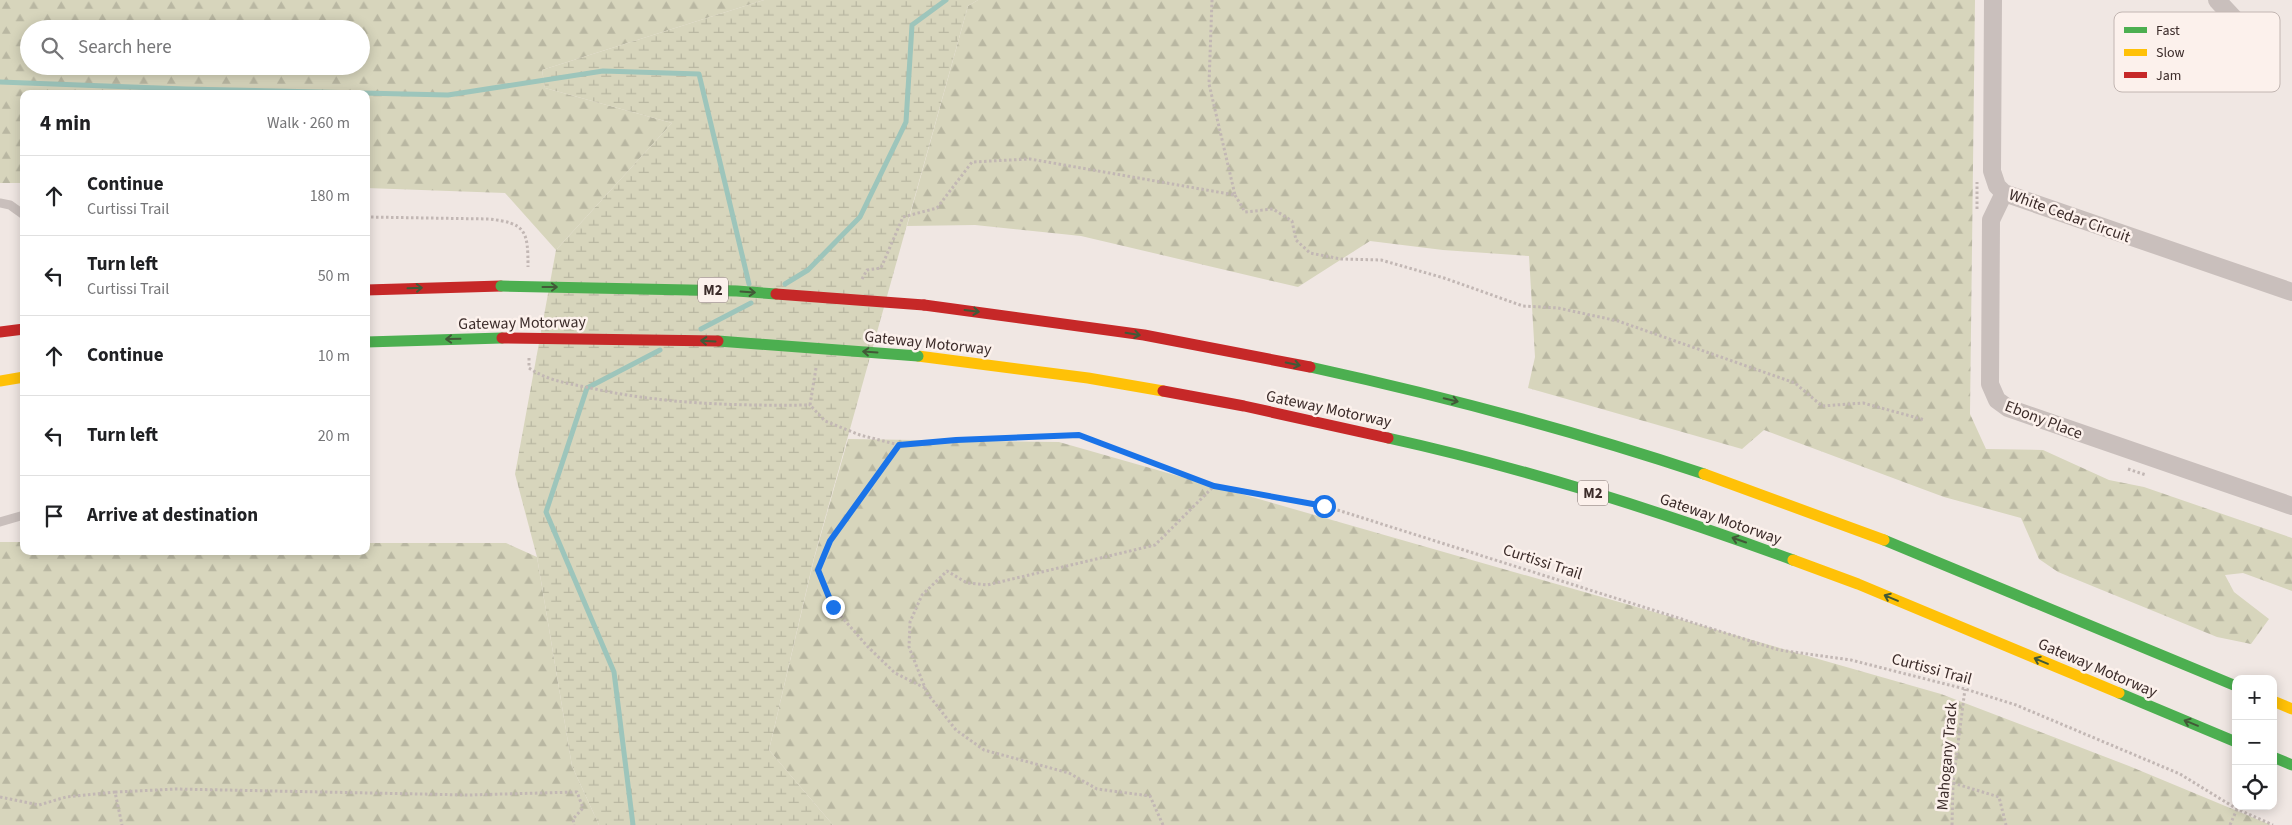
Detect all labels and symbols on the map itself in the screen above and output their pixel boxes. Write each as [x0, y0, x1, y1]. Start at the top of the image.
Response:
legend [2114, 12, 2280, 92]
text: Fast [2156, 21, 2180, 41]
text: Slow [2156, 43, 2185, 63]
text: Jam [2156, 66, 2181, 86]
street label: White Cedar Circuit [2006, 184, 2134, 248]
road number: M2 [698, 278, 728, 302]
one-way arrow [542, 282, 558, 292]
one-way arrow [407, 284, 423, 293]
one-way arrow [739, 288, 755, 297]
one-way arrow [964, 306, 980, 316]
street label: Gateway Motorway [458, 311, 587, 335]
street label: Gateway Motorway [863, 325, 993, 361]
one-way arrow [1125, 330, 1141, 340]
one-way arrow [446, 334, 462, 343]
one-way arrow [700, 336, 716, 346]
one-way arrow [862, 348, 878, 357]
one-way arrow [1284, 360, 1300, 369]
street label: Gateway Motorway [1264, 385, 1394, 433]
street label: Ebony Place [2002, 395, 2086, 445]
one-way arrow [1443, 396, 1459, 405]
road number: M2 [1578, 480, 1608, 506]
street label: Gateway Motorway [1657, 488, 1785, 550]
route start [1313, 495, 1336, 518]
one-way arrow [1731, 535, 1747, 545]
street label: Curtissi Trail [1500, 539, 1585, 585]
one-way arrow [1884, 592, 1899, 602]
route end [822, 596, 845, 619]
street label: Gateway Motorway [2035, 633, 2161, 703]
street label: Curtissi Trail [1889, 648, 1974, 690]
one-way arrow [2034, 655, 2049, 665]
street label: Mahogany Track [1931, 701, 1963, 811]
one-way arrow [2184, 718, 2199, 727]

